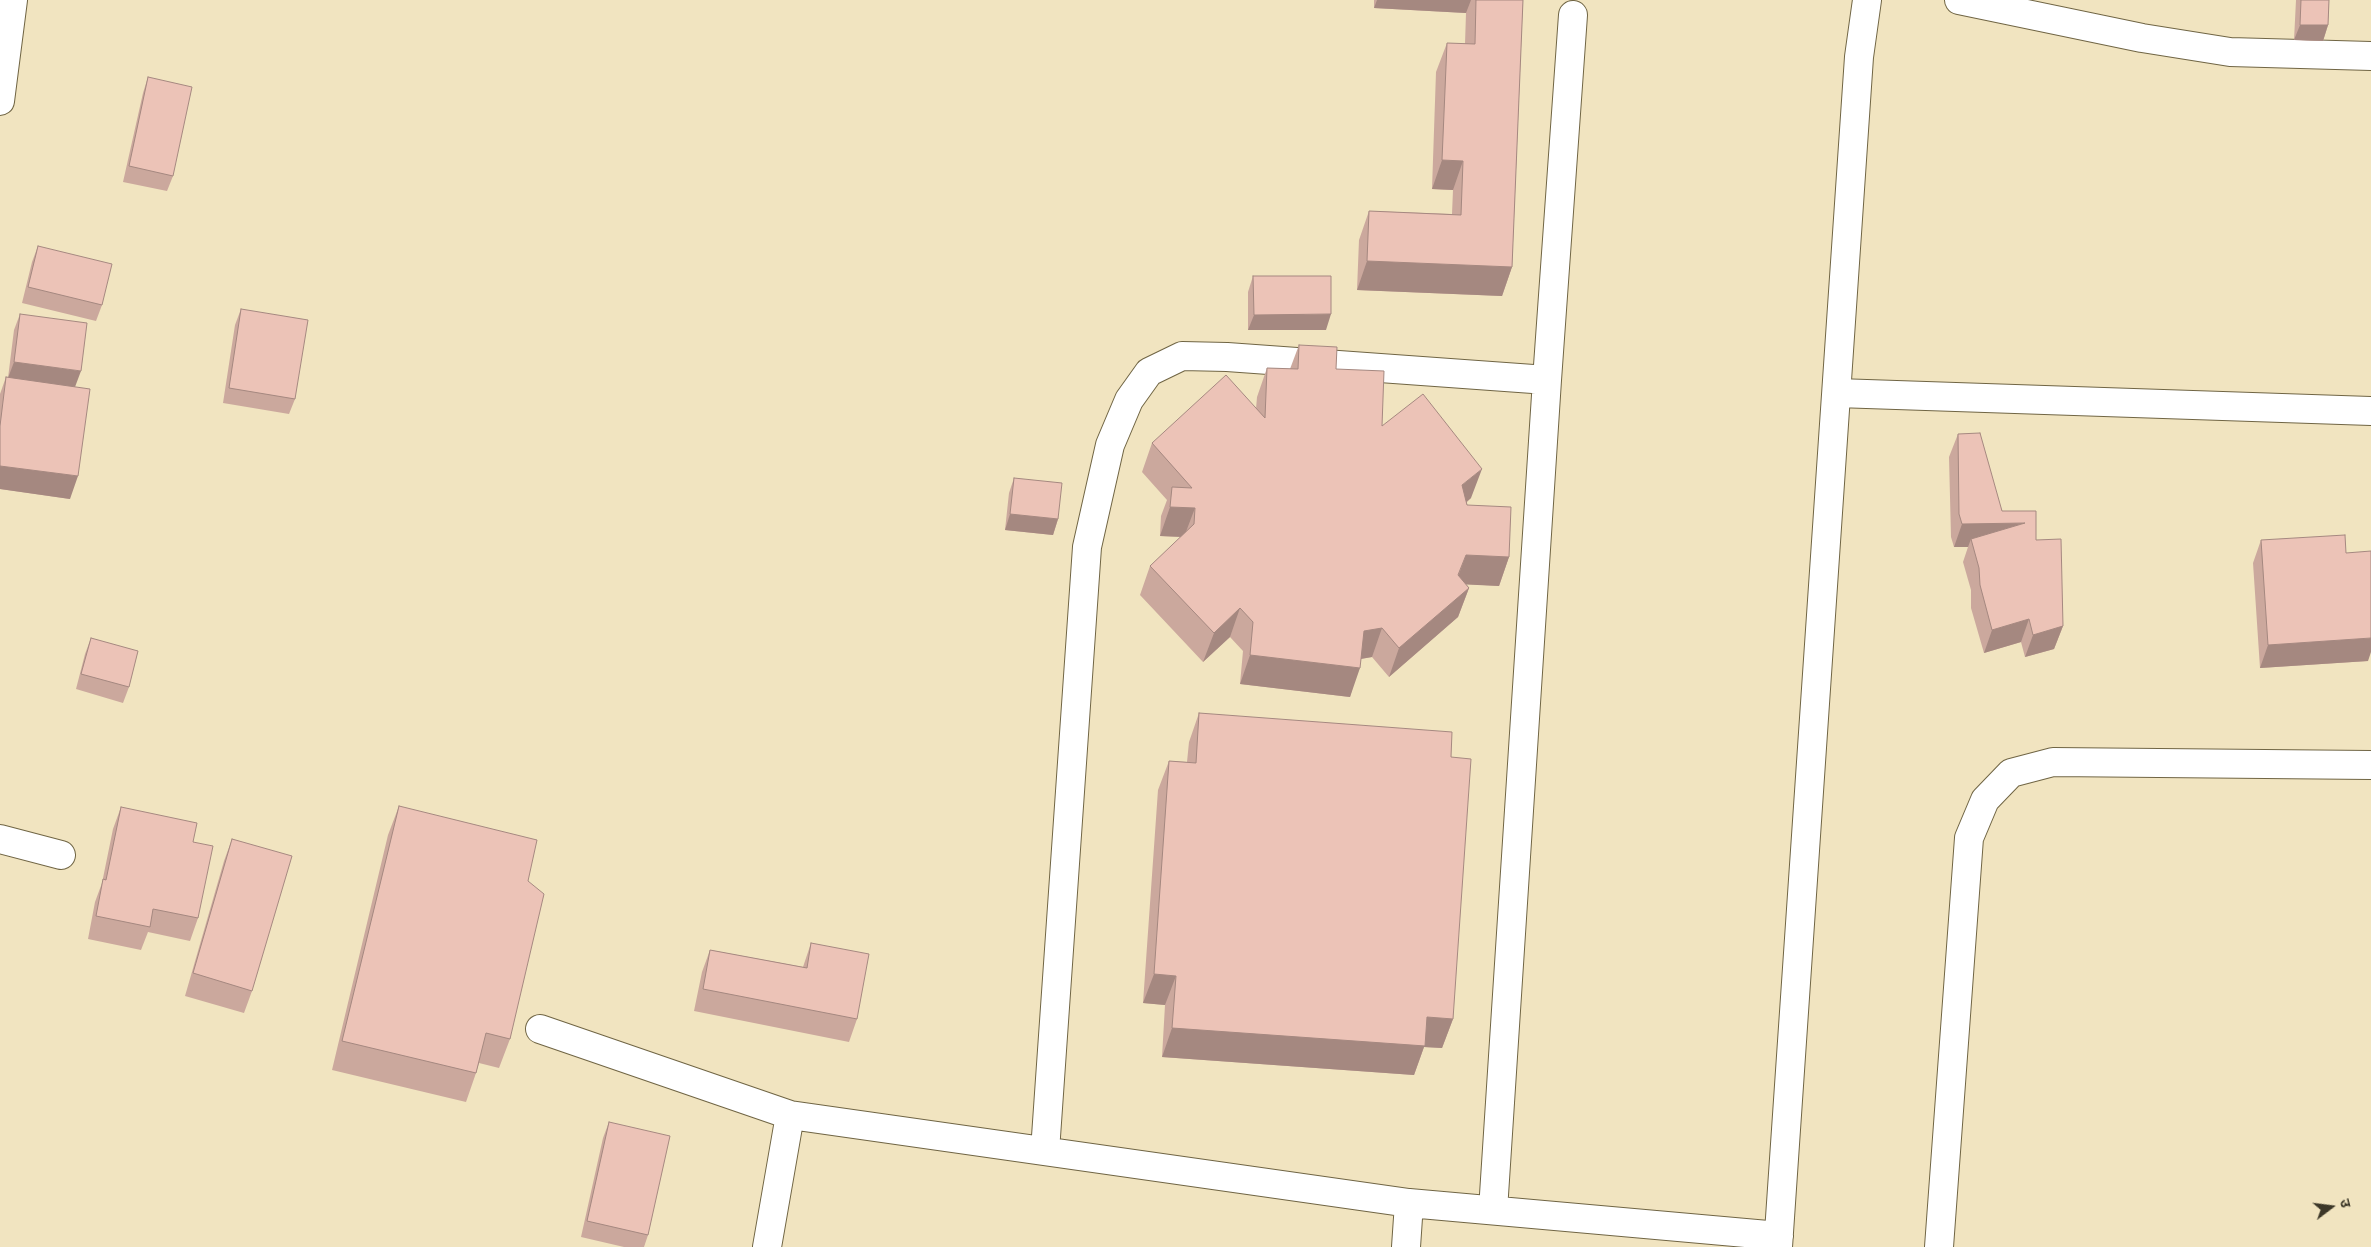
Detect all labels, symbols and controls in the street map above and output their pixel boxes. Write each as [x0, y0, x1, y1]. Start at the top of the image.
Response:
north arrow [2306, 1182, 2356, 1232]
text: उ [2337, 1197, 2355, 1209]

